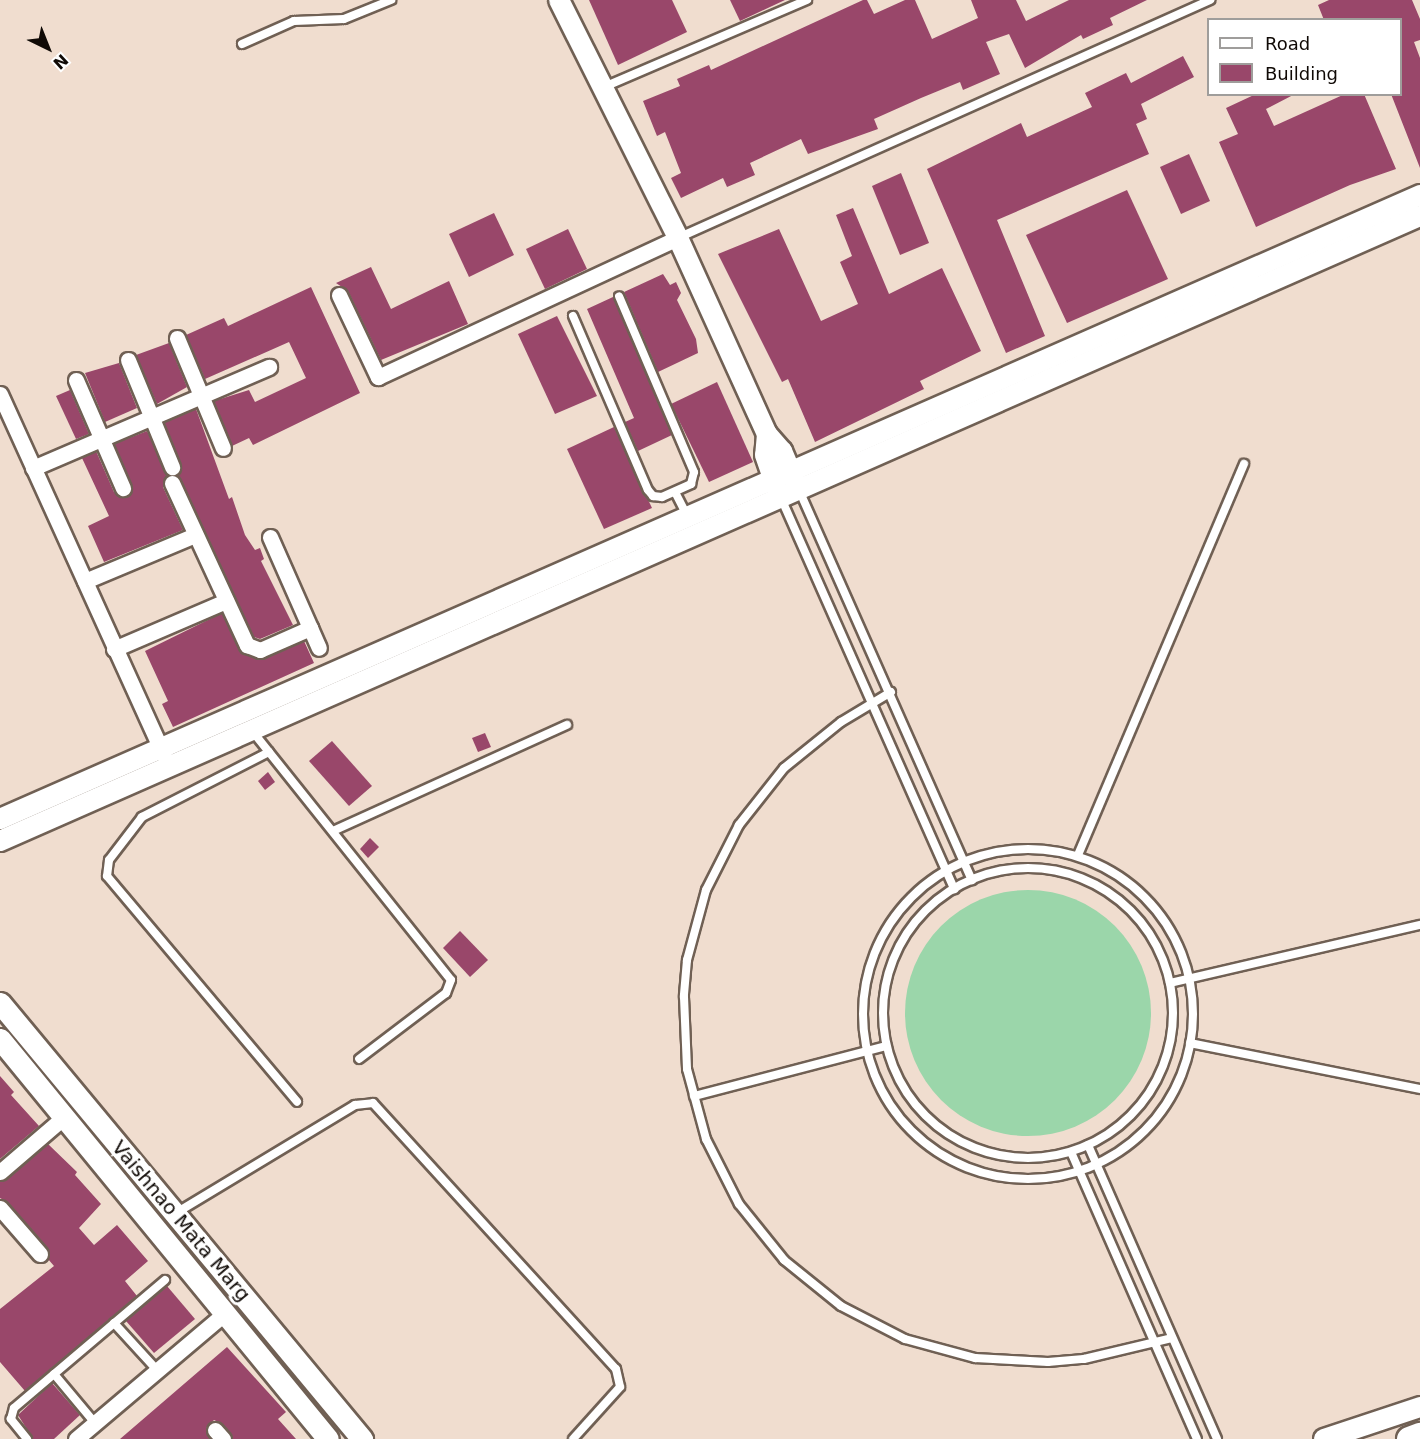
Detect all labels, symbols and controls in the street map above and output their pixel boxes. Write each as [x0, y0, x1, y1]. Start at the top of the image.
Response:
north arrow [18, 18, 78, 78]
legend [1207, 18, 1402, 96]
text: Road [1265, 33, 1310, 54]
text: N [49, 50, 72, 73]
text: Building [1265, 63, 1338, 84]
street label: Vaishnao Mata Marg [107, 1136, 255, 1306]

